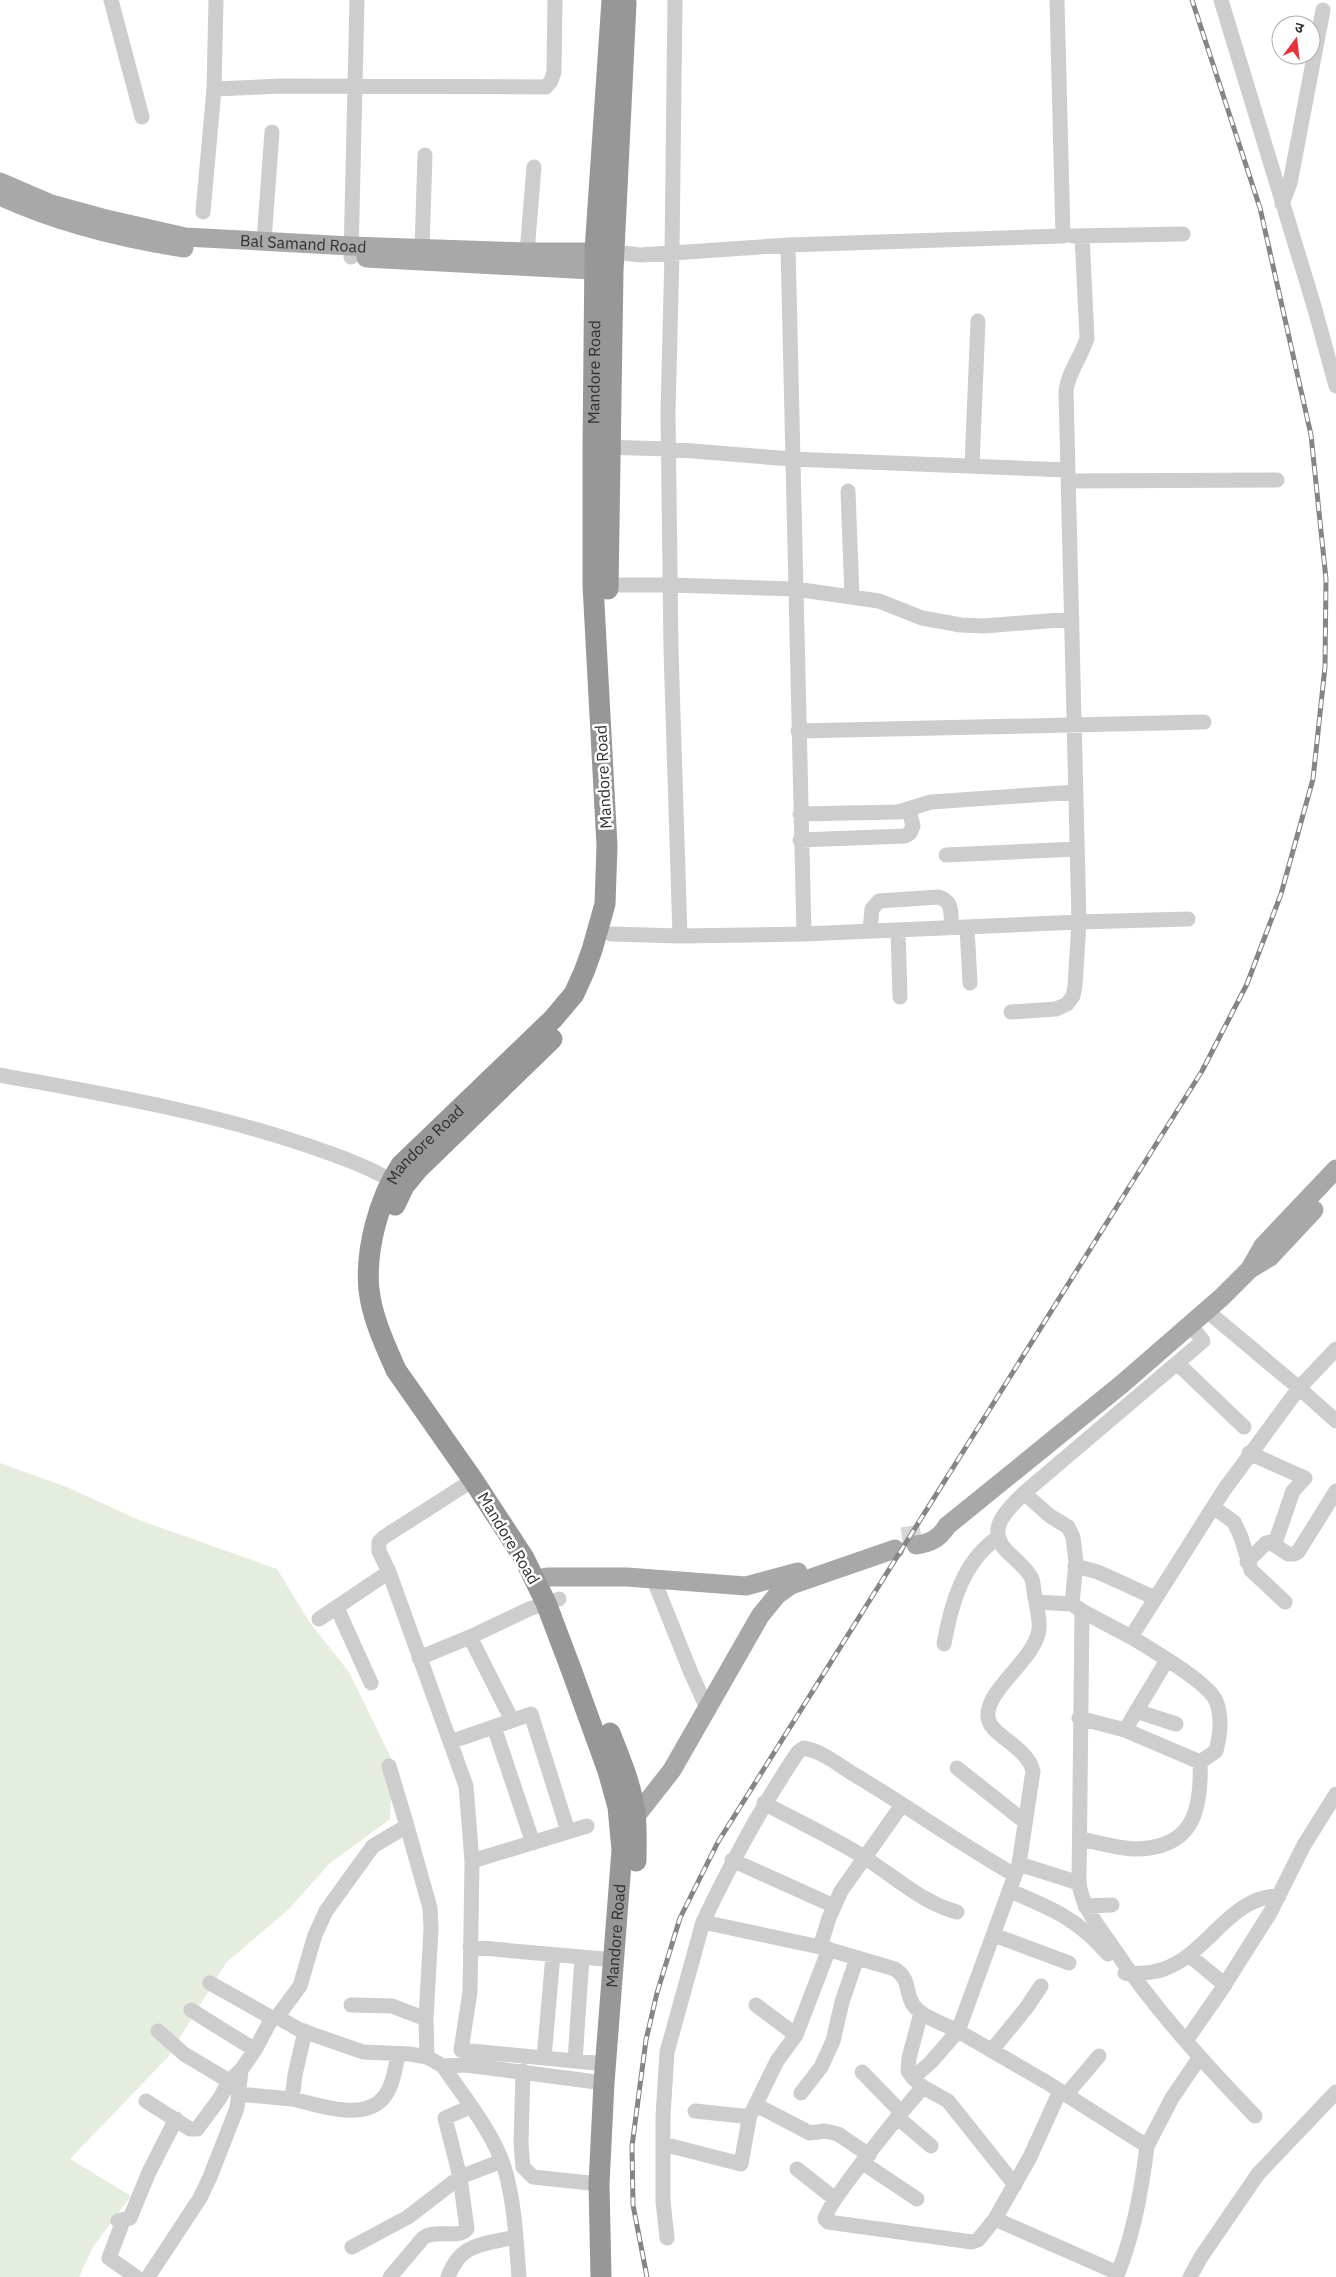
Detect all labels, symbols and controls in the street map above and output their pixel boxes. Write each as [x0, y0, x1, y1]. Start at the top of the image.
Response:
north arrow [1271, 15, 1321, 65]
text: उ [1293, 18, 1306, 37]
street label: Bal Samand Road [240, 230, 367, 257]
street label: Mandore Road [583, 320, 604, 424]
street label: Mandore Road [590, 725, 616, 829]
street label: Mandore Road [382, 1100, 468, 1188]
street label: Mandore Road [474, 1488, 544, 1588]
street label: Mandore Road [601, 1883, 629, 1988]

